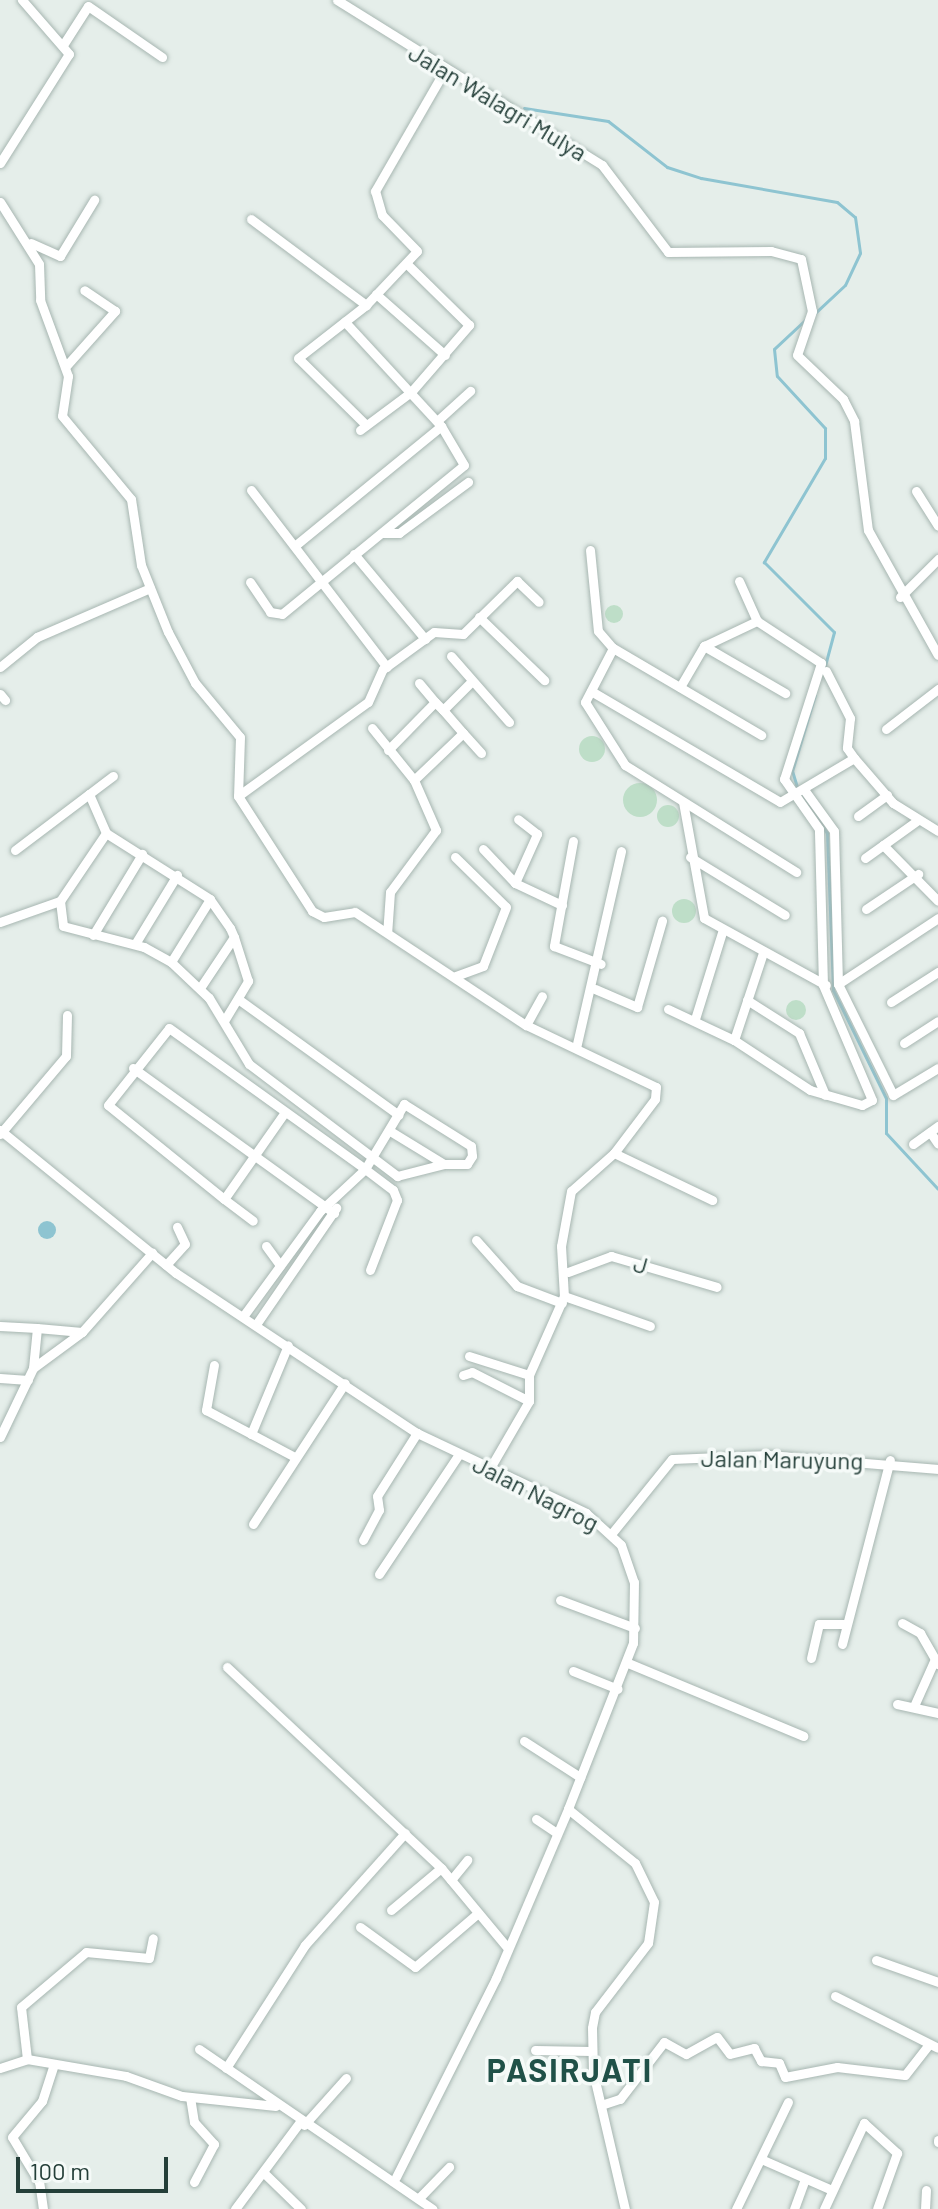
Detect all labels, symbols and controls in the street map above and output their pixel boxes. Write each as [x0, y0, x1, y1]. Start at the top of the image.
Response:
street label: Jalan Walagri Mulya [404, 37, 592, 167]
street label: J [630, 1248, 652, 1280]
street label: Jalan Maruyung [701, 1443, 863, 1475]
street label: Jalan Nagrog [468, 1449, 604, 1537]
district label: PASIRJATI [487, 2050, 653, 2088]
scale bar [20, 2141, 172, 2191]
text: 100 m [30, 2156, 90, 2185]

